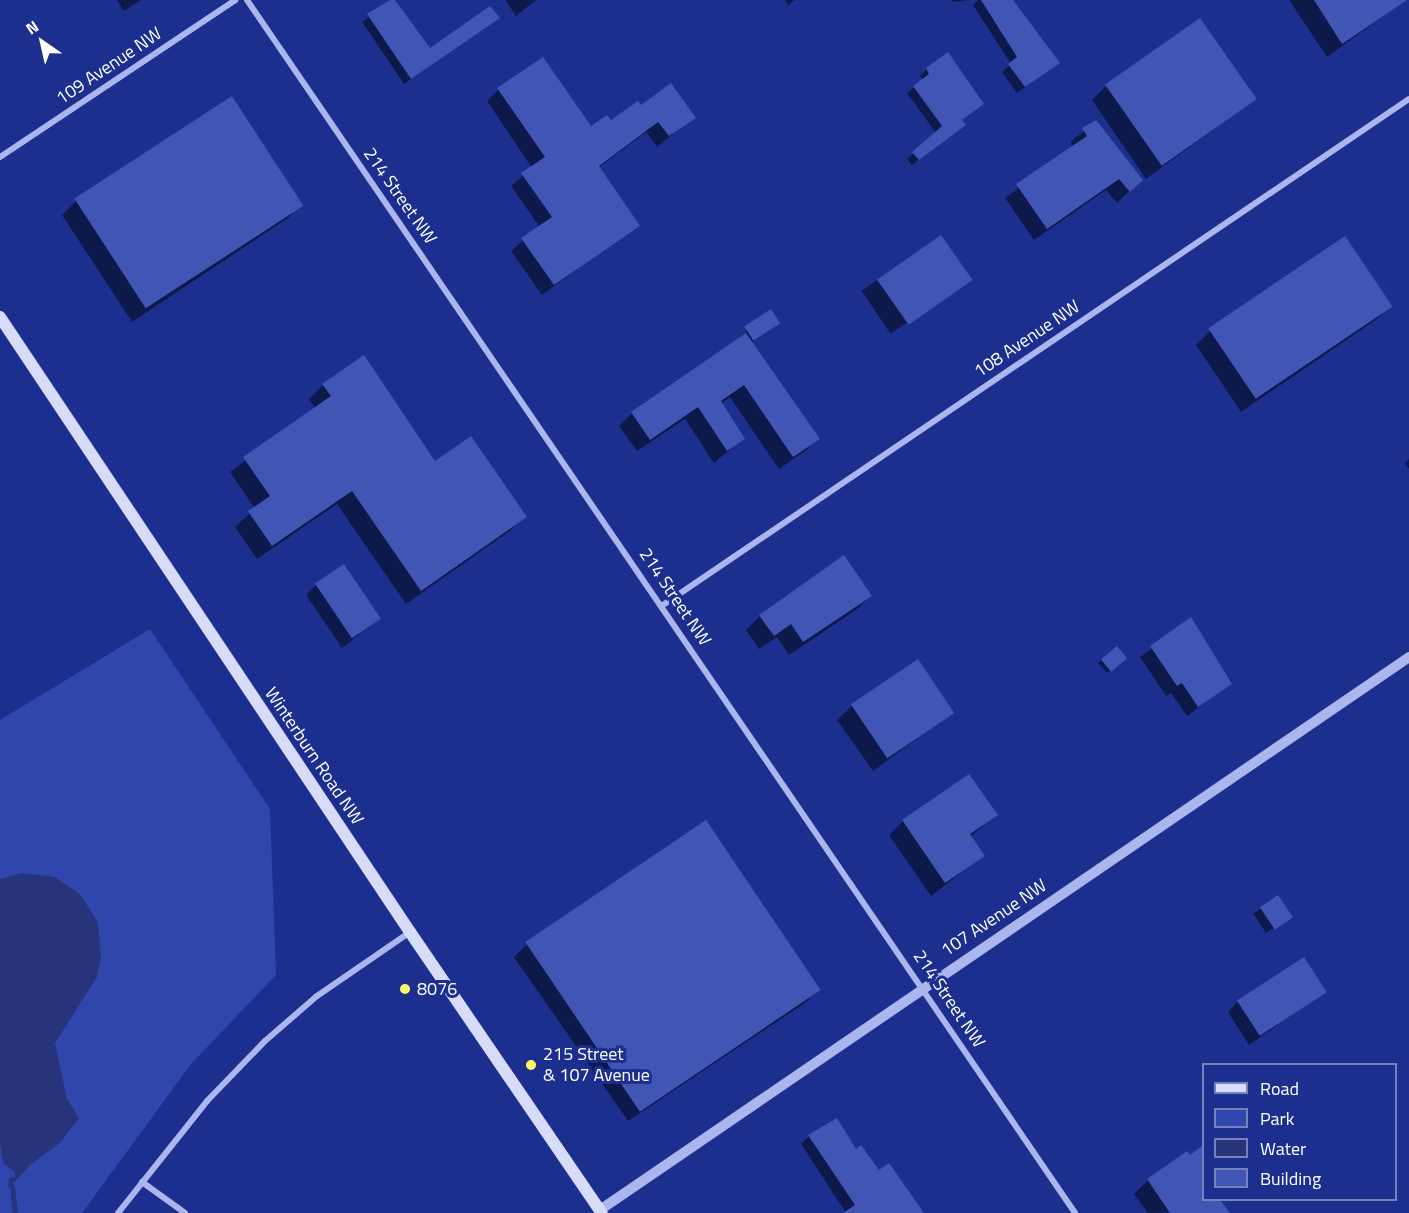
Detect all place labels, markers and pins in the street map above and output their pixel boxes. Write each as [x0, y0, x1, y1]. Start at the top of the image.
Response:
place label: 8076 [417, 978, 457, 1000]
marker: 8076 [398, 982, 412, 996]
place label: 215 Street & 107 Avenue [543, 1044, 650, 1086]
marker: 215 Street & 107 Avenue [524, 1058, 538, 1072]

